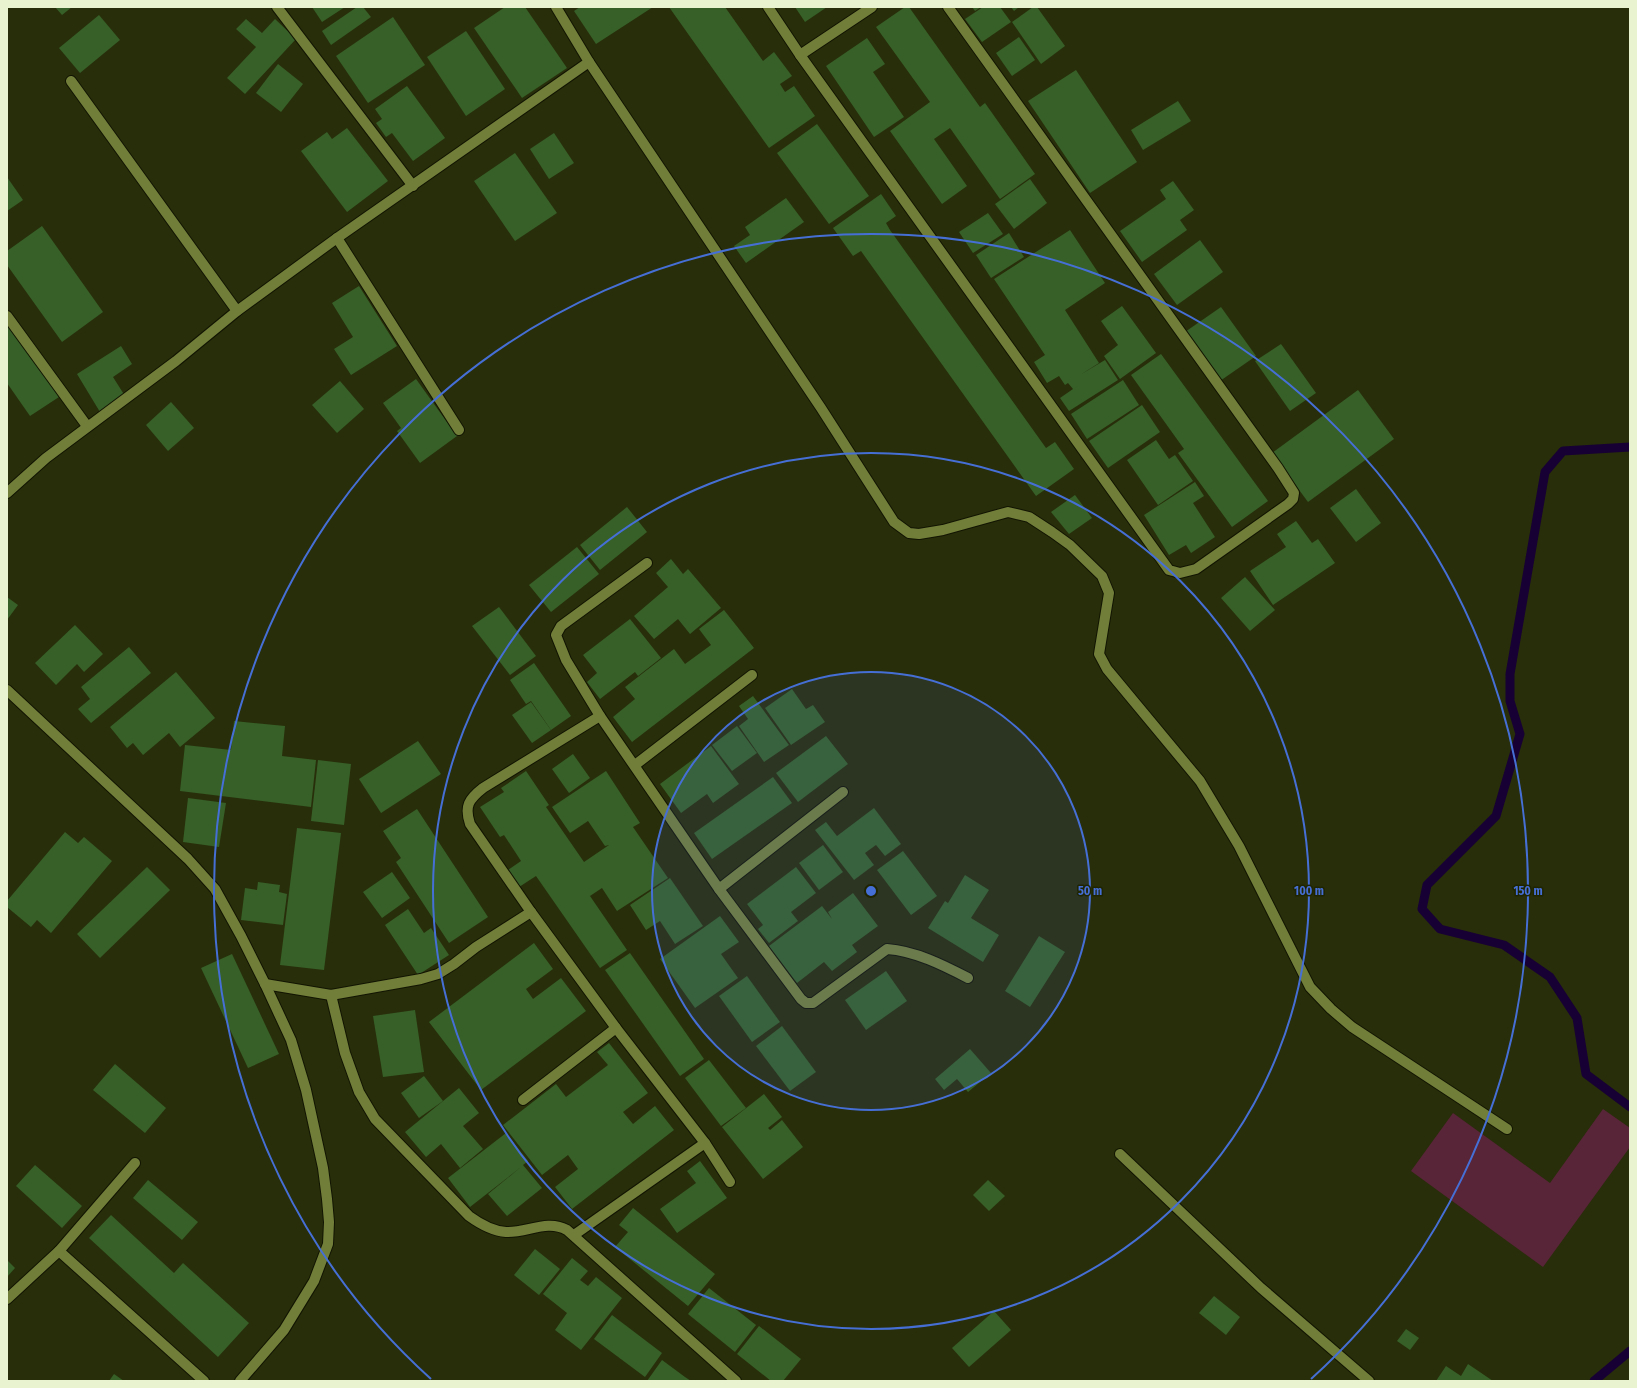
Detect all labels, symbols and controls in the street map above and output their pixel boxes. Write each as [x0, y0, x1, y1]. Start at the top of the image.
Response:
centre of rings [864, 884, 878, 898]
text: 50 m [1078, 884, 1102, 898]
text: 100 m [1294, 884, 1324, 898]
text: 150 m [1513, 884, 1543, 898]

